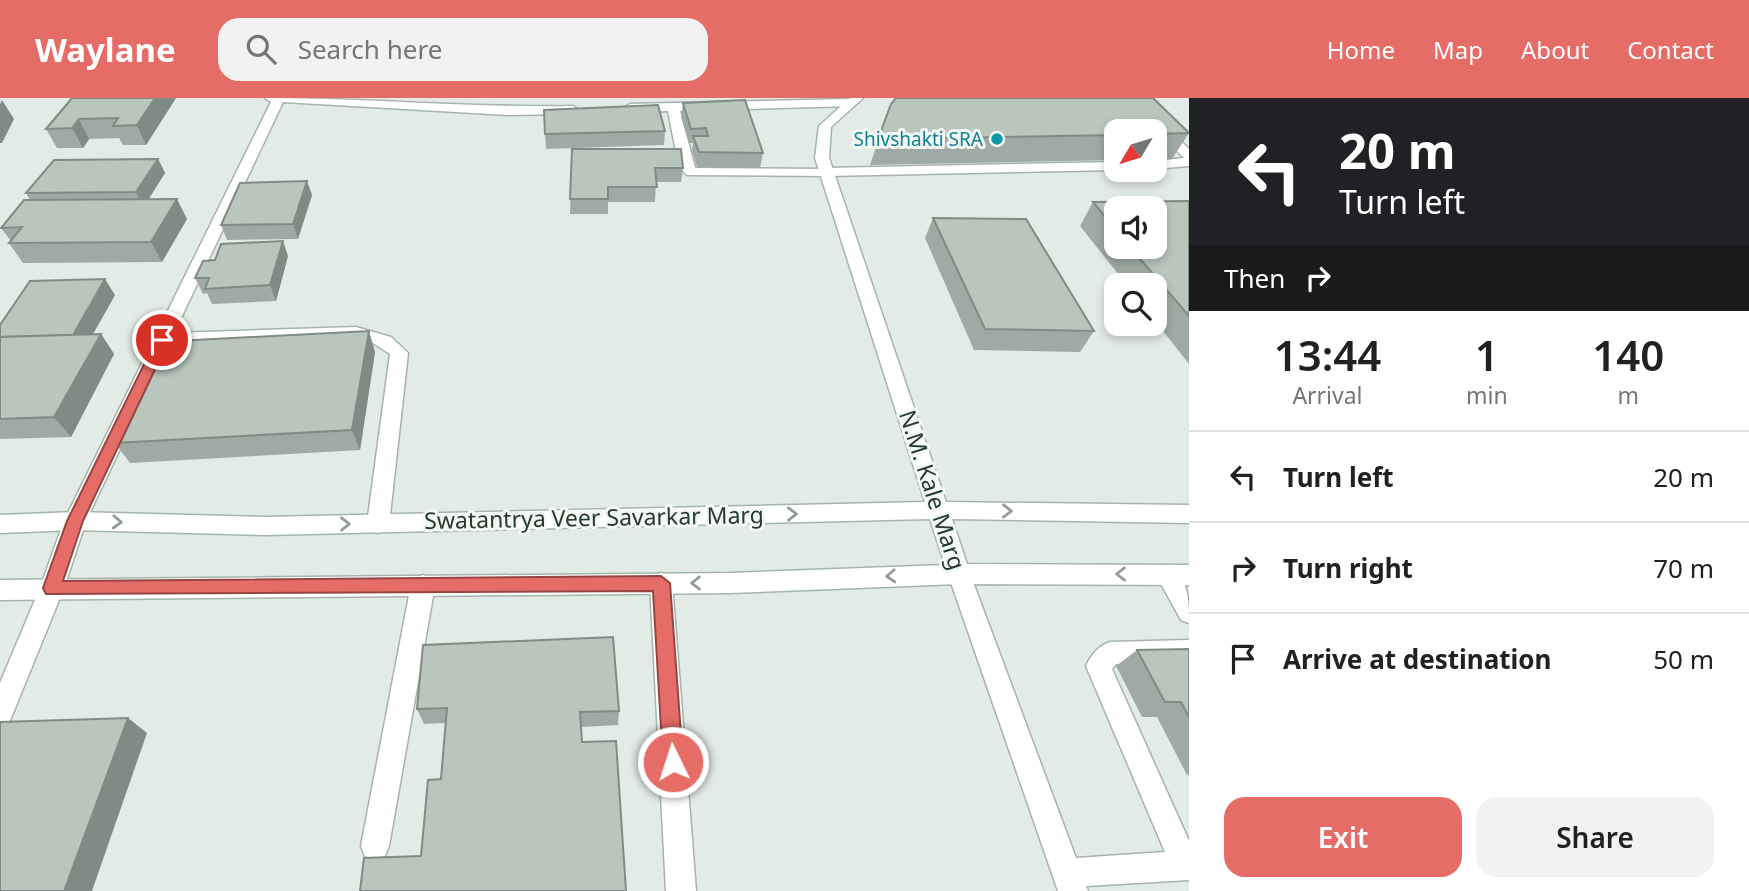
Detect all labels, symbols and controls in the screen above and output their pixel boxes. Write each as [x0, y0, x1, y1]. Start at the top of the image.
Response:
search box [218, 18, 708, 81]
text: Waylane [35, 27, 176, 72]
icon: search [242, 30, 280, 68]
text: Search here [298, 31, 442, 67]
text: Home [1327, 33, 1395, 66]
text: Map [1433, 33, 1483, 66]
text: About [1521, 33, 1589, 66]
text: Contact [1627, 33, 1714, 66]
text: 20 m [1339, 117, 1456, 183]
north arrow [1104, 119, 1167, 182]
map controls [1104, 119, 1167, 336]
place label: Shivshakti SRA [854, 126, 984, 152]
icon: left [1224, 126, 1315, 217]
marker: Shivshakti SRA [989, 131, 1005, 147]
text: Turn left [1339, 180, 1465, 223]
button: sound [1104, 196, 1167, 259]
icon: right [1299, 259, 1337, 297]
text: Then [1224, 260, 1285, 296]
button: search [1104, 273, 1167, 336]
pin [132, 310, 192, 370]
icon: arrive [143, 321, 181, 359]
text: 13:44 [1274, 326, 1381, 383]
text: 1 [1475, 326, 1499, 383]
text: 140 [1592, 326, 1664, 383]
text: Arrival [1292, 379, 1363, 411]
text: min [1466, 379, 1508, 411]
text: m [1618, 379, 1639, 411]
street label: N.M. Kale Marg [892, 406, 974, 574]
icon: left [1224, 458, 1262, 496]
text: Turn left [1283, 459, 1394, 495]
text: 20 m [1653, 459, 1714, 495]
street label: Swatantrya Veer Savarkar Marg [424, 498, 764, 536]
one-way arrow [1002, 504, 1013, 519]
one-way arrow [787, 506, 798, 521]
one-way arrow [112, 514, 123, 530]
one-way arrow [339, 517, 350, 532]
icon: right [1224, 549, 1262, 587]
text: Turn right [1283, 550, 1413, 586]
text: 70 m [1653, 550, 1714, 586]
one-way arrow [1115, 567, 1126, 582]
one-way arrow [885, 569, 896, 584]
one-way arrow [690, 575, 700, 591]
icon: arrive [1224, 640, 1262, 678]
text: Arrive at destination [1283, 641, 1552, 677]
text: 50 m [1653, 641, 1714, 677]
position arrow [636, 725, 710, 799]
button: Exit [1224, 797, 1462, 877]
button: Share [1476, 797, 1714, 877]

